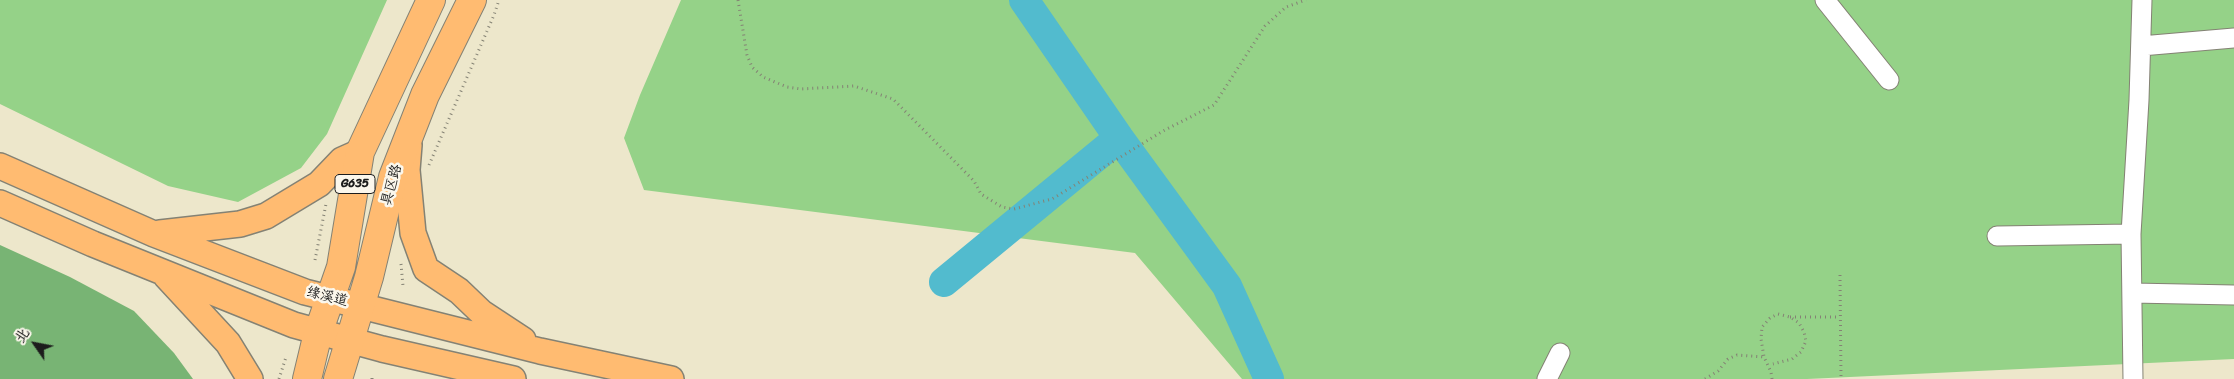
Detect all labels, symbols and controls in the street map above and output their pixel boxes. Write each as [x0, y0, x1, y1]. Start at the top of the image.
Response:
street label: 具区路 [378, 162, 406, 208]
road number: G635 [335, 174, 375, 193]
street label: 缘溪道 [305, 284, 349, 310]
north arrow [10, 319, 60, 369]
text: 北 [8, 323, 36, 348]

